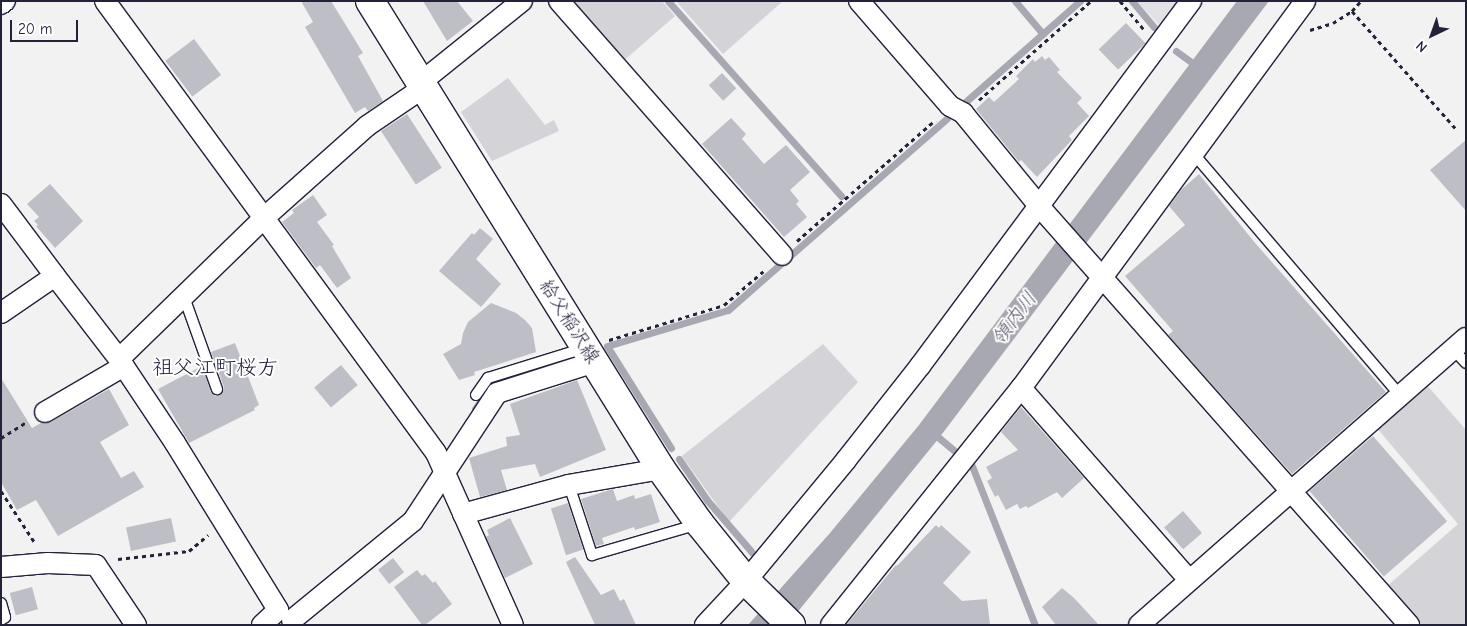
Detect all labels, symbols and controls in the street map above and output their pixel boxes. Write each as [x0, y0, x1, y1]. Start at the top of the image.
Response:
scale bar [12, 10, 80, 42]
north arrow [1407, 10, 1457, 60]
text: 20 m [18, 20, 52, 38]
text: N [1413, 37, 1431, 56]
street label: 給父稲沢線 [534, 276, 604, 368]
water label: 領内川 [986, 287, 1042, 349]
district label: 祖父江町桜方 [152, 354, 278, 380]

